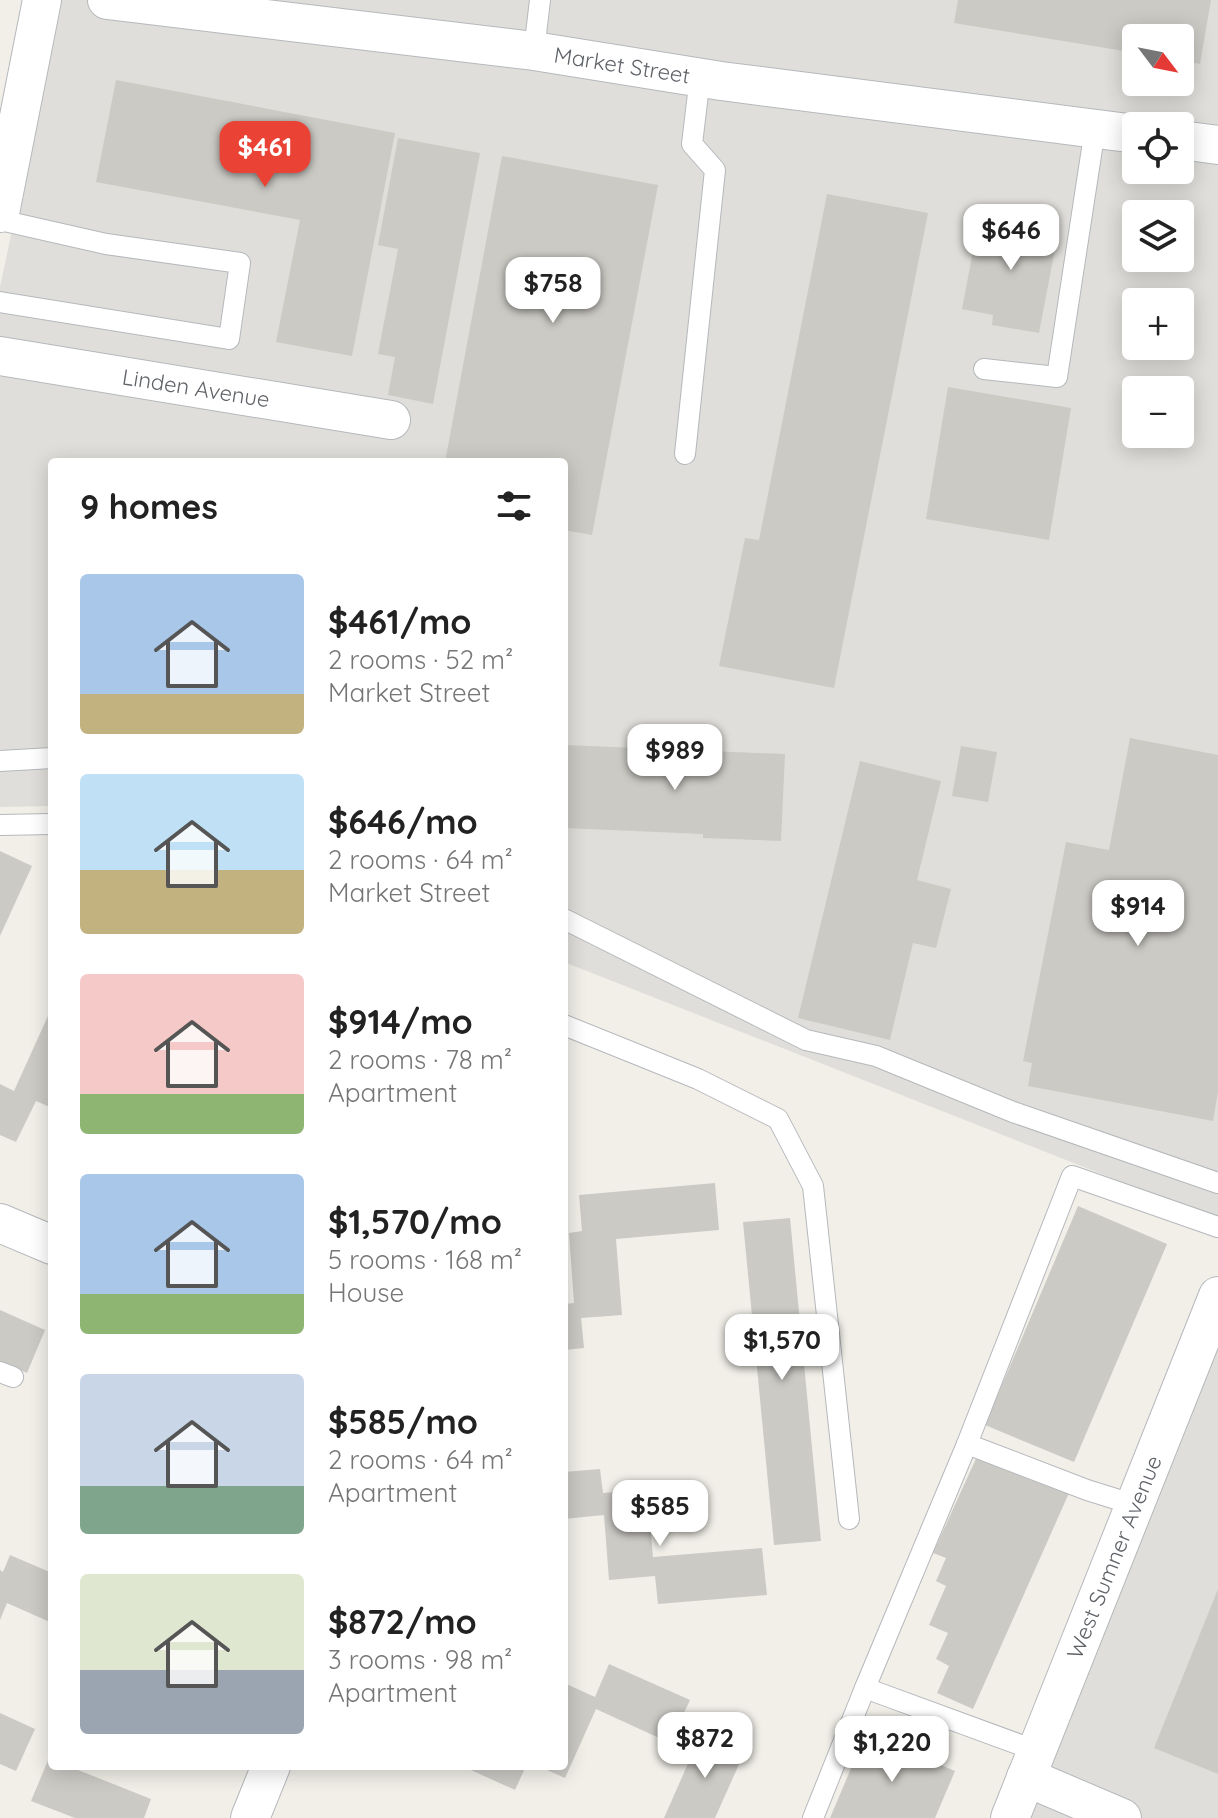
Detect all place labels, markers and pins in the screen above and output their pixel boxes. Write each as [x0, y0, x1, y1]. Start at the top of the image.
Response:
pin: $461 [218, 121, 312, 189]
pin: $646 [964, 204, 1058, 272]
pin: $758 [506, 257, 600, 325]
pin: $989 [628, 724, 722, 792]
pin: $914 [1091, 880, 1185, 948]
pin: $1,570 [717, 1314, 847, 1382]
pin: $585 [613, 1480, 707, 1548]
pin: $872 [658, 1712, 752, 1780]
pin: $1,220 [827, 1716, 957, 1784]

